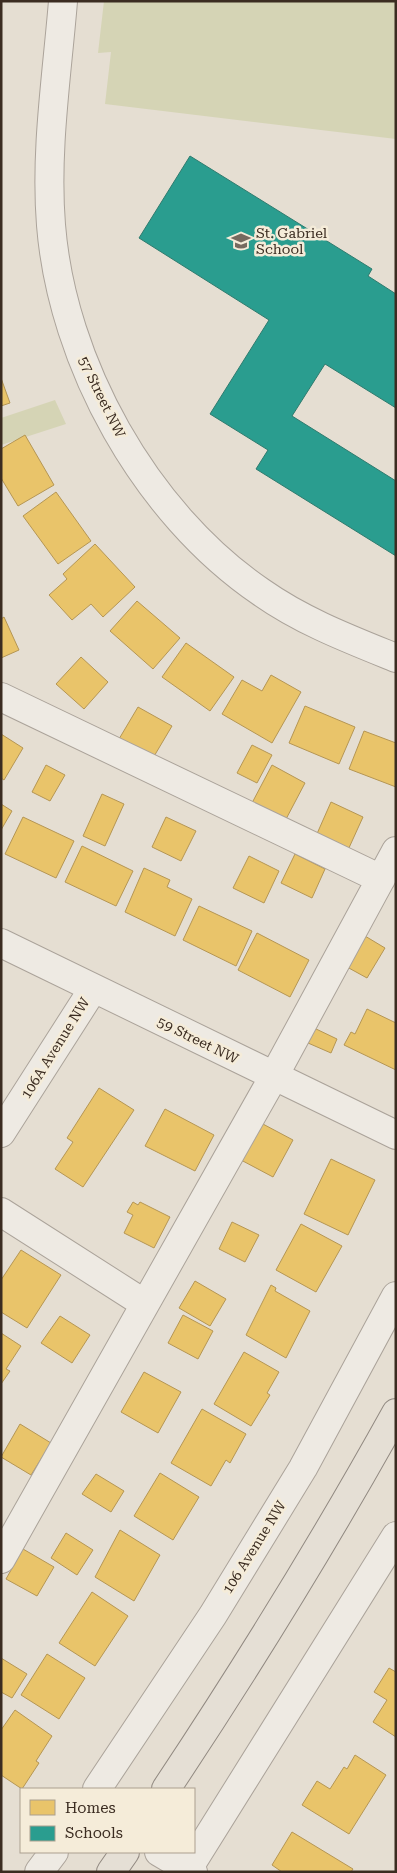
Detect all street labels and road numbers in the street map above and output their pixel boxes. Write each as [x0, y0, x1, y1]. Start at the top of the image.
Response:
street label: 57 Street NW [75, 354, 129, 441]
street label: 106A Avenue NW [17, 994, 93, 1101]
street label: 59 Street NW [155, 1013, 242, 1067]
street label: 106 Avenue NW [219, 1497, 289, 1596]

